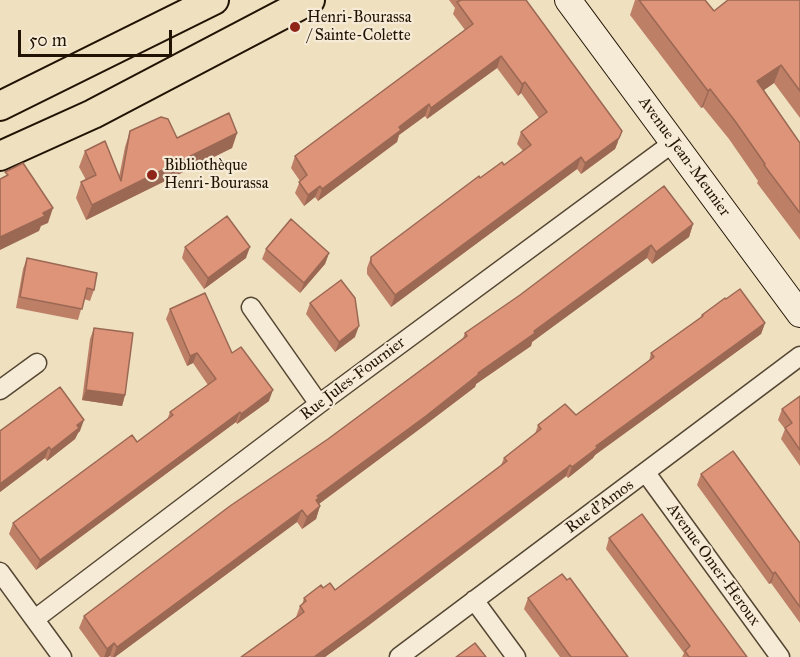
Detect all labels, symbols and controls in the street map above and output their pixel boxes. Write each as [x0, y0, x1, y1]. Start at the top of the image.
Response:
place label: Henri-Bourassa / Sainte-Colette [307, 8, 411, 46]
scale bar [21, 18, 176, 56]
marker: Henri-Bourassa / Sainte-Colette [288, 20, 302, 34]
text: 50 m [29, 29, 67, 51]
street label: Avenue Jean-Meunier [634, 93, 734, 221]
place label: Bibliothèque Henri-Bourassa [164, 156, 268, 194]
marker: Bibliothèque Henri-Bourassa [145, 168, 159, 182]
street label: Rue Jules-Fournier [297, 333, 409, 425]
street label: Rue d'Amos [562, 476, 638, 538]
street label: Avenue Omer-Heroux [662, 500, 764, 630]

